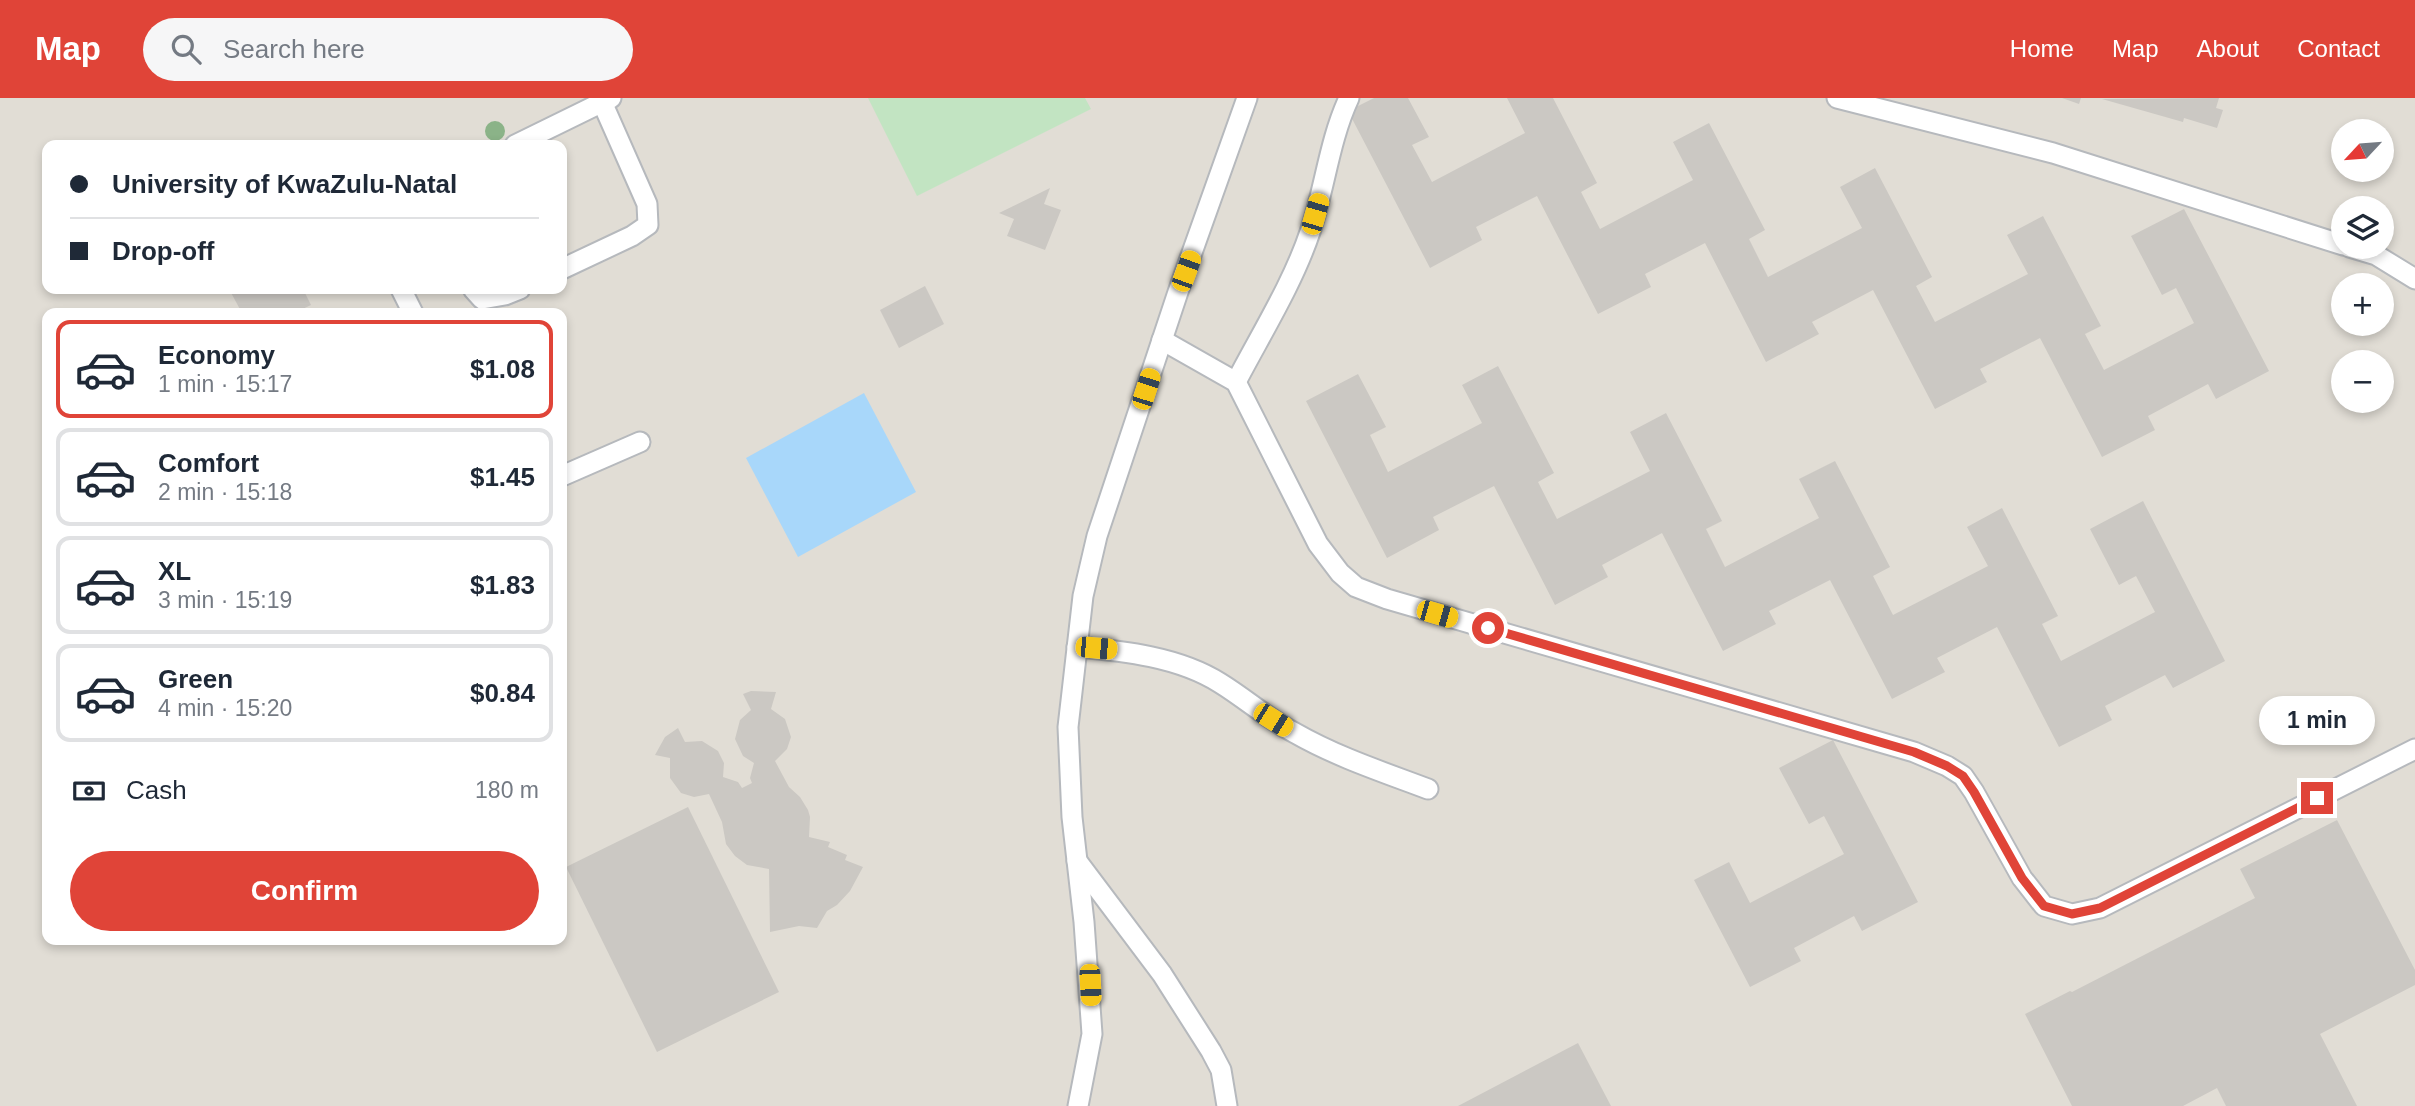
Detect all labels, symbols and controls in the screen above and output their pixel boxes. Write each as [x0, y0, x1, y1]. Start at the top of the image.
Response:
search box [143, 18, 633, 81]
text: Map [35, 30, 101, 67]
icon: search [167, 30, 205, 68]
text: Search here [223, 34, 365, 64]
text: Home [2010, 35, 2074, 62]
text: Map [2112, 35, 2159, 62]
text: About [2197, 35, 2259, 62]
text: Contact [2297, 35, 2380, 62]
north arrow [2331, 119, 2394, 182]
map controls [2331, 119, 2394, 413]
text: University of KwaZulu-Natal [112, 169, 457, 199]
car [1300, 191, 1331, 237]
button: layers [2331, 196, 2394, 259]
text: Drop-off [112, 236, 215, 266]
car [1169, 248, 1204, 294]
button: + [2331, 273, 2394, 336]
icon: car [74, 338, 137, 401]
text: Economy [158, 340, 275, 370]
button: − [2331, 350, 2394, 413]
text: $1.08 [470, 354, 535, 384]
car [1130, 366, 1163, 412]
text: 1 min · 15:17 [158, 371, 292, 397]
icon: car [74, 446, 137, 509]
text: Comfort [158, 448, 259, 478]
text: $1.45 [470, 462, 535, 492]
text: 2 min · 15:18 [158, 479, 292, 505]
icon: car [74, 554, 137, 617]
text: XL [158, 556, 191, 586]
text: $1.83 [470, 570, 535, 600]
text: 3 min · 15:19 [158, 587, 292, 613]
car [1414, 598, 1461, 630]
route start [1472, 612, 1504, 644]
car [1075, 636, 1118, 660]
icon: car [74, 662, 137, 725]
text: Green [158, 664, 233, 694]
text: $0.84 [470, 678, 535, 708]
text: 4 min · 15:20 [158, 695, 292, 721]
callout: 1 min [2259, 696, 2375, 746]
car [1250, 700, 1297, 740]
text: 1 min [2287, 707, 2347, 733]
icon: cash [70, 772, 108, 810]
text: Cash [126, 775, 187, 805]
text: 180 m [475, 777, 539, 803]
route end [2301, 782, 2333, 814]
button: Confirm [70, 851, 539, 931]
car [1079, 963, 1102, 1007]

